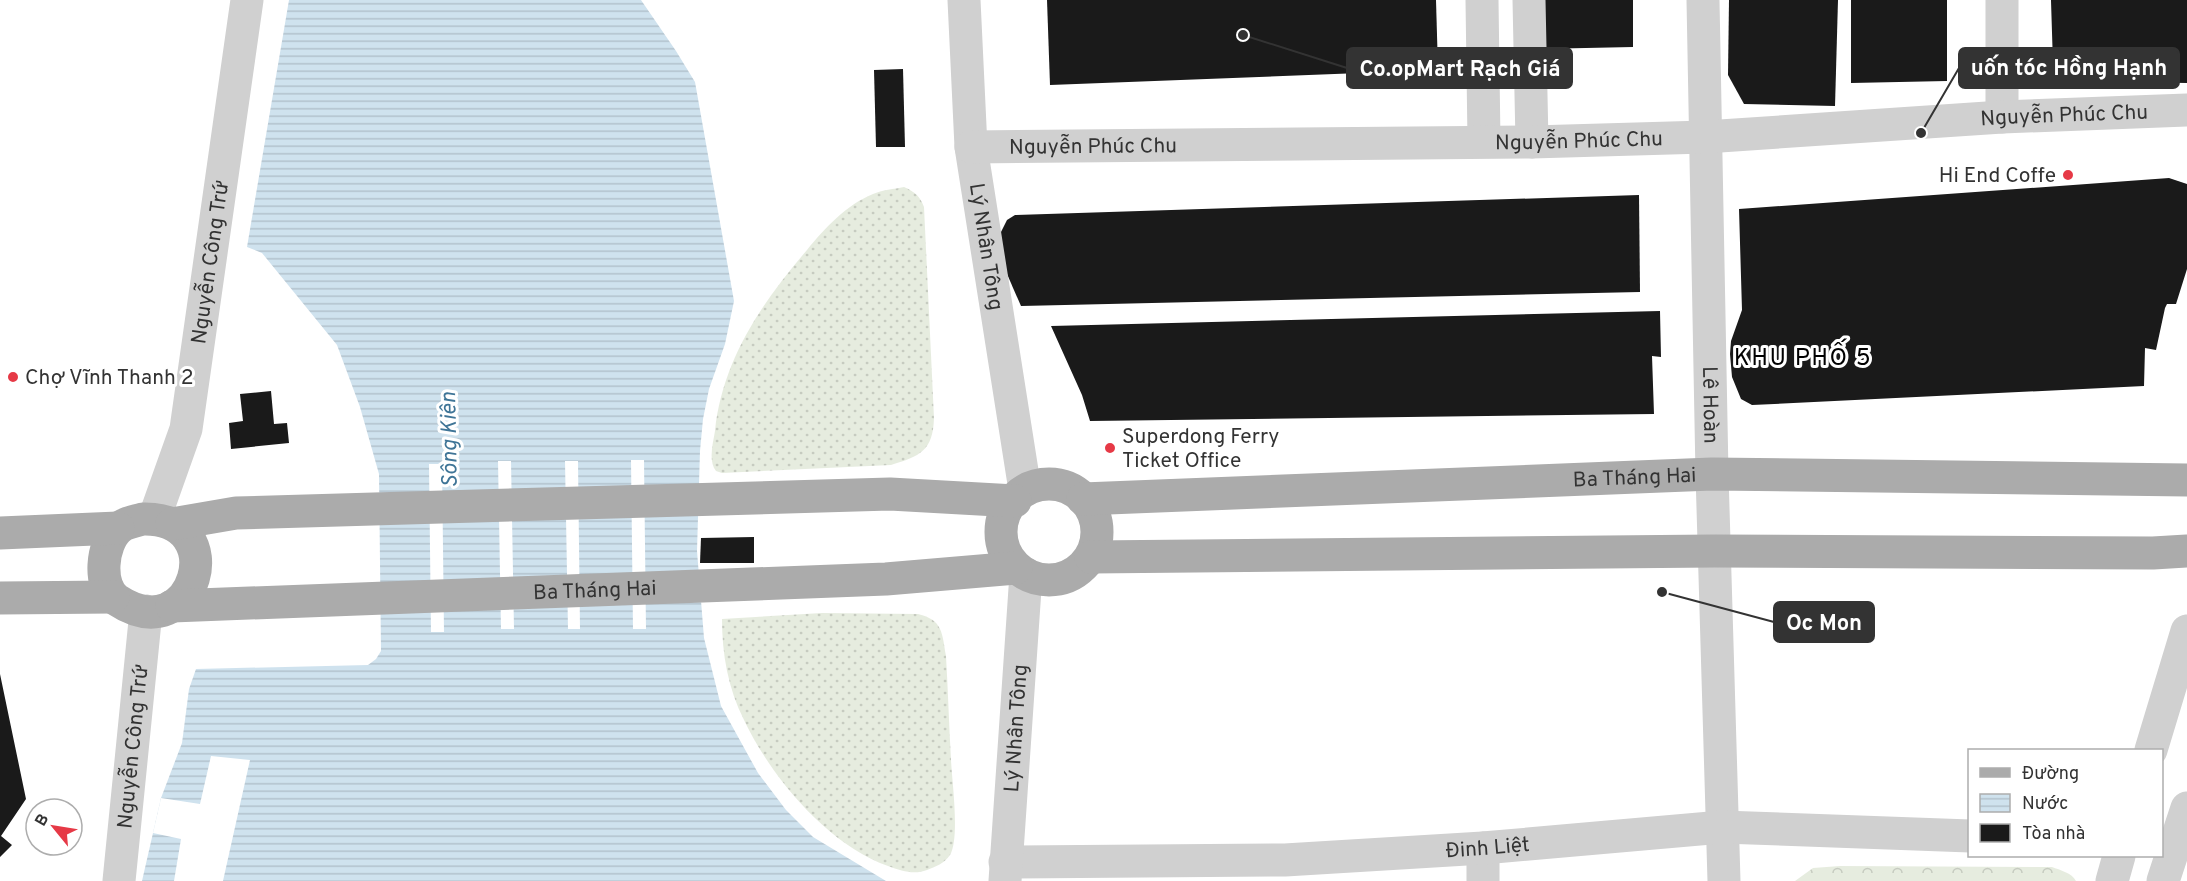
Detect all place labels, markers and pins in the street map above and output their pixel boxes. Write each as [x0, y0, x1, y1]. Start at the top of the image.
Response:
callout: Co.opMart Rạch Giá [1347, 48, 1572, 88]
callout: uốn tóc Hồng Hạnh [1959, 48, 2179, 88]
place label: Hi End Coffe [1939, 163, 2056, 190]
marker: Hi End Coffe [2061, 168, 2075, 182]
place label: Chợ Vĩnh Thanh 2 [25, 365, 194, 392]
marker: Chợ Vĩnh Thanh 2 [6, 370, 20, 384]
place label: Superdong Ferry Ticket Office [1122, 424, 1279, 475]
marker: Superdong Ferry Ticket Office [1103, 441, 1117, 455]
callout: Oc Mon [1774, 602, 1874, 642]

